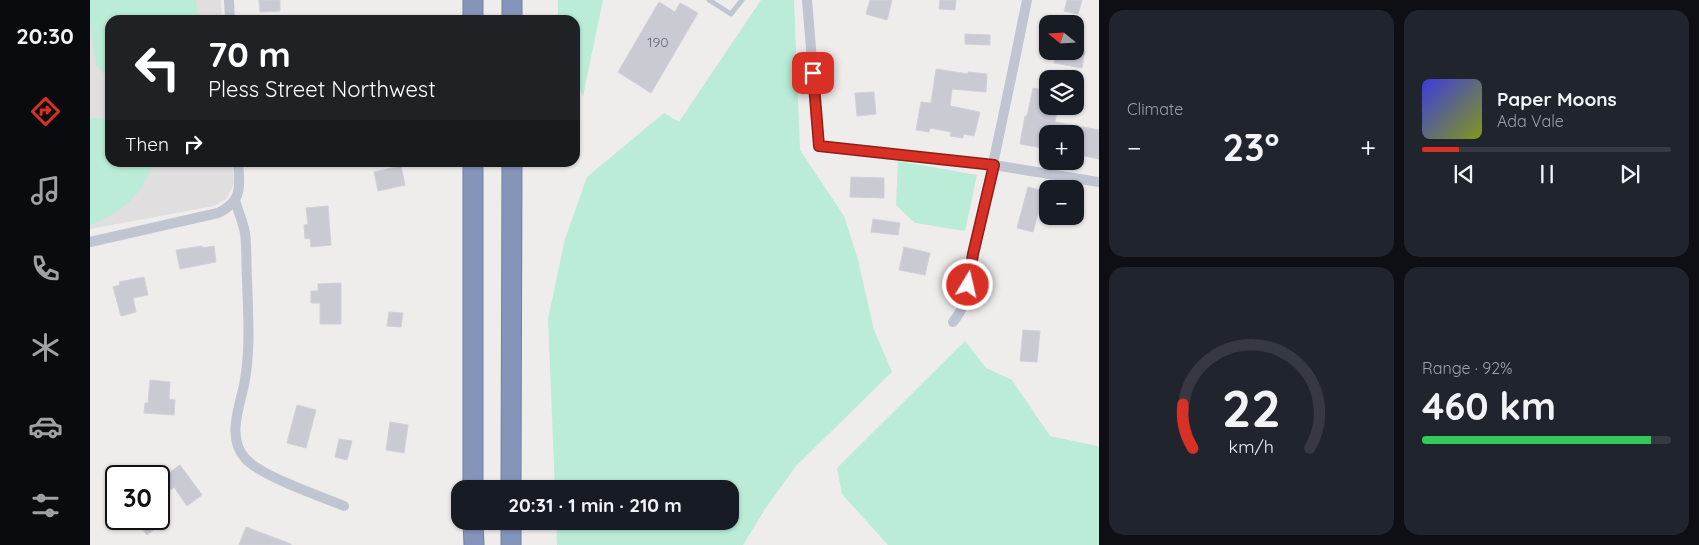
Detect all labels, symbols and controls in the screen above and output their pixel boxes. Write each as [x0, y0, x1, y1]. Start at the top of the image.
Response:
north arrow [1039, 15, 1084, 60]
map controls [1039, 15, 1084, 225]
text: 20:30 [16, 22, 74, 50]
text: 70 m [208, 32, 291, 76]
house number: 190 [647, 33, 669, 51]
icon: left [125, 35, 190, 100]
pin [792, 52, 834, 94]
icon: arrive [799, 59, 827, 87]
button: layers [1039, 70, 1084, 115]
text: Pless Street Northwest [208, 75, 436, 103]
text: Paper Moons [1497, 87, 1617, 111]
icon: directions [28, 94, 63, 129]
text: Climate [1127, 99, 1183, 119]
text: Ada Vale [1497, 111, 1564, 131]
text: 23° [1222, 123, 1279, 171]
button: + [1039, 125, 1084, 170]
icon: right [179, 130, 207, 158]
text: − [1127, 130, 1142, 165]
text: + [1360, 130, 1376, 165]
text: Then [125, 132, 169, 156]
icon: previous [1450, 160, 1478, 188]
icon: pause [1533, 160, 1561, 188]
icon: next [1616, 160, 1644, 188]
icon: music [28, 173, 63, 208]
button: − [1039, 180, 1084, 225]
icon: phone [28, 251, 63, 286]
position arrow [941, 258, 993, 310]
icon: climate [28, 330, 63, 365]
text: Range · 92% [1422, 358, 1513, 378]
text: 22 [1222, 375, 1281, 440]
text: 460 km [1422, 382, 1556, 430]
icon: car [28, 409, 63, 444]
text: km/h [1229, 435, 1274, 457]
speed limit sign: 30 [105, 465, 170, 530]
icon: filters [28, 488, 63, 523]
text: 20:31 · 1 min · 210 m [508, 493, 682, 517]

